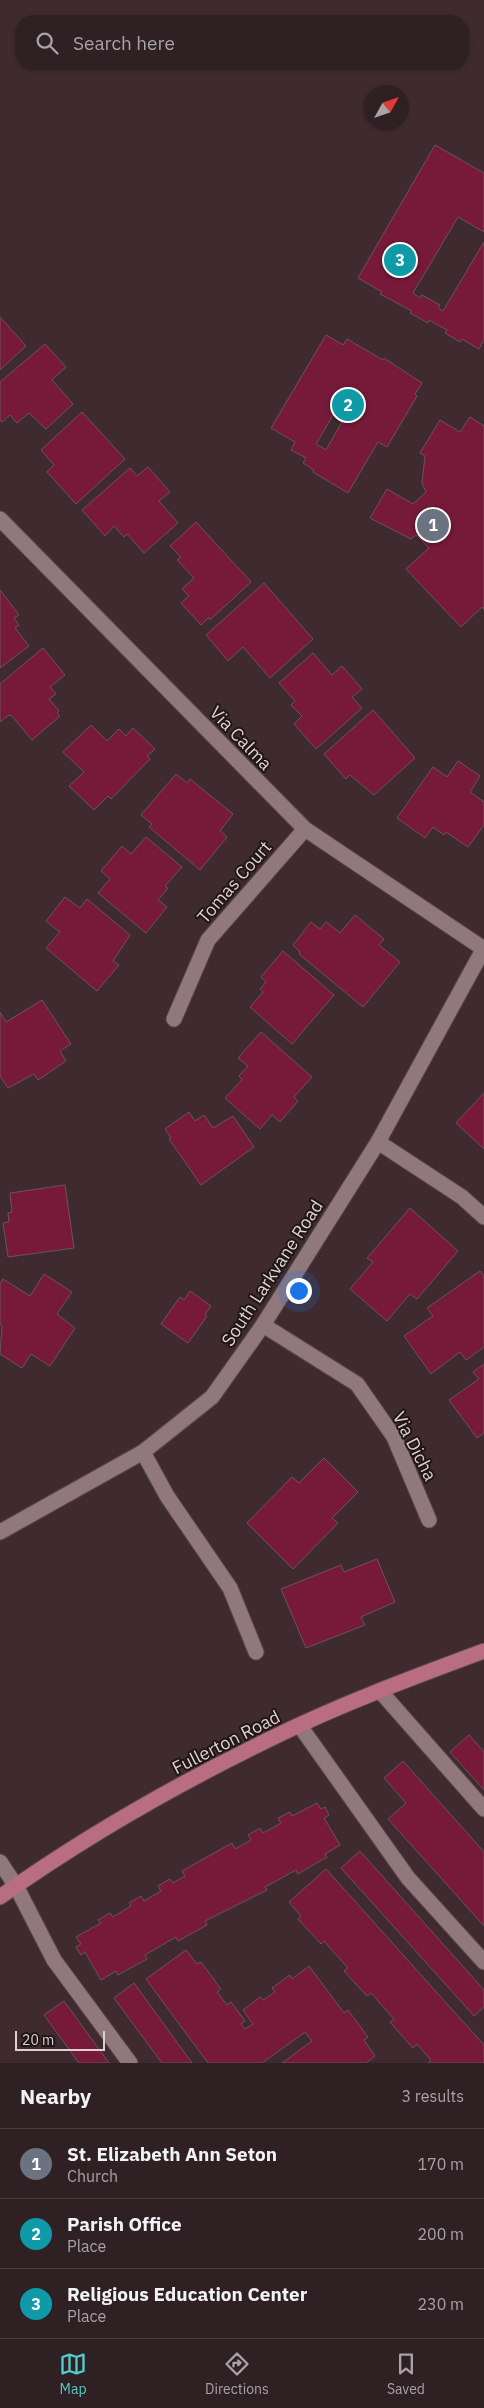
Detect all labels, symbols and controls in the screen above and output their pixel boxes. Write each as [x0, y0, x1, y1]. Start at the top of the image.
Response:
search box [15, 15, 469, 70]
icon: search [33, 29, 61, 57]
text: Search here [73, 31, 175, 55]
north arrow [364, 85, 409, 130]
pin: 3 [384, 241, 416, 279]
pin: 2 [332, 386, 364, 424]
pin: 1 [417, 506, 449, 544]
street label: Via Calma [205, 701, 277, 775]
street label: Tomas Court [192, 836, 276, 928]
street label: South Larkvane Road [216, 1195, 328, 1351]
your location [286, 1278, 312, 1304]
street label: Via Dicha [388, 1407, 442, 1485]
street label: Fullerton Road [168, 1705, 284, 1779]
scale bar [15, 2028, 105, 2051]
text: 20 m [22, 2031, 54, 2049]
text: Nearby [20, 2082, 91, 2110]
text: 3 results [401, 2086, 464, 2106]
text: St. Elizabeth Ann Seton [67, 2142, 277, 2166]
text: 1 [31, 2154, 41, 2174]
text: 170 m [417, 2154, 464, 2174]
text: Church [67, 2166, 118, 2186]
text: Parish Office [67, 2212, 182, 2236]
text: 2 [31, 2224, 41, 2244]
text: 200 m [417, 2224, 464, 2244]
text: Place [67, 2236, 106, 2256]
text: Religious Education Center [67, 2282, 307, 2306]
text: 3 [31, 2294, 41, 2314]
text: 230 m [417, 2294, 464, 2314]
text: Place [67, 2306, 106, 2326]
tab: Map [59, 2350, 87, 2398]
tab: Directions [205, 2350, 269, 2398]
tab: Saved [387, 2350, 425, 2398]

